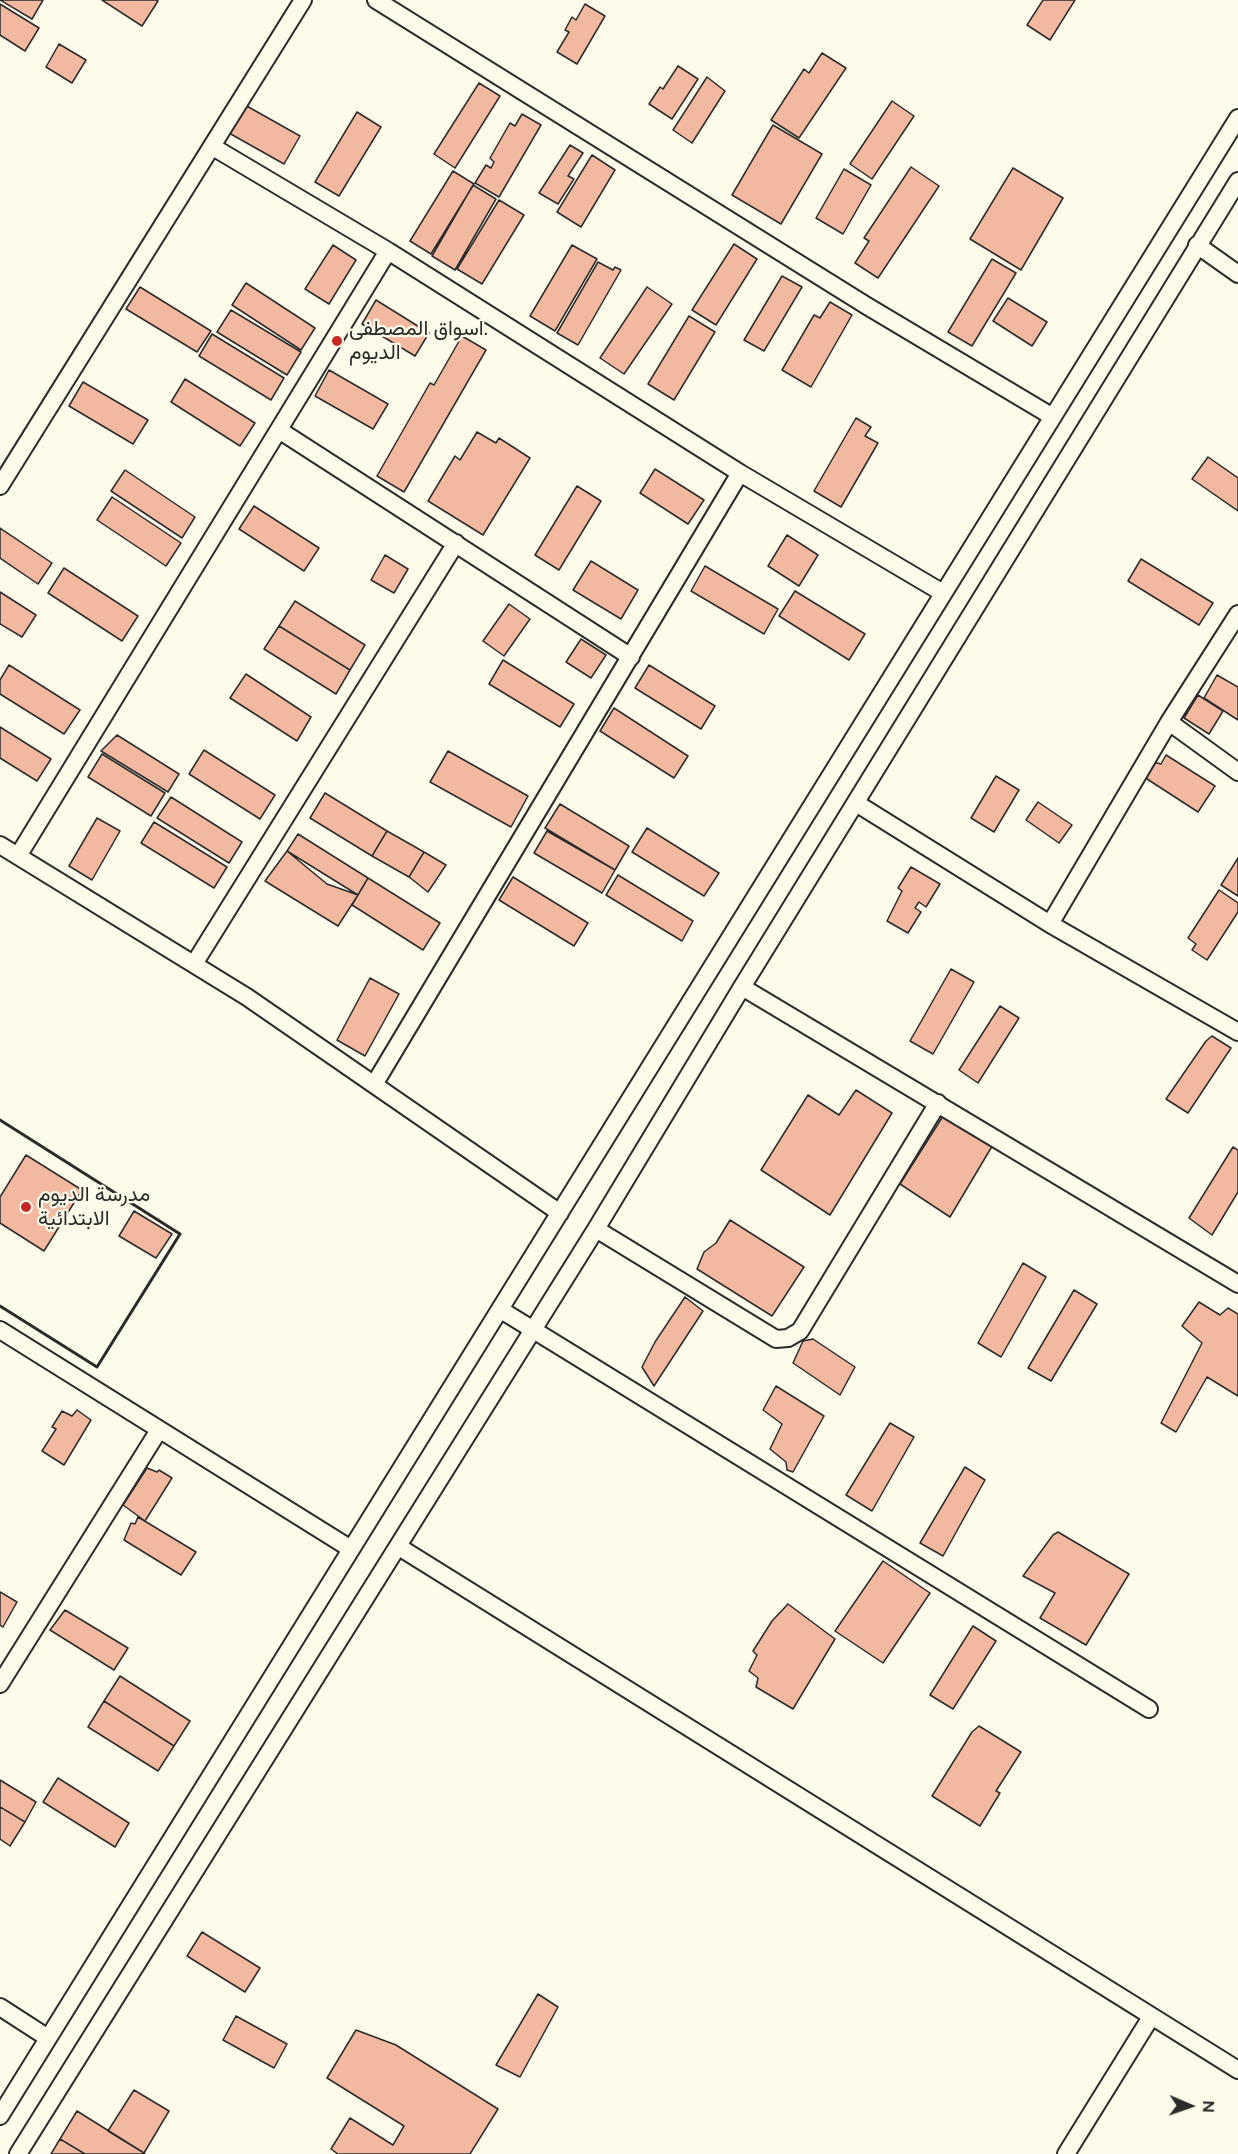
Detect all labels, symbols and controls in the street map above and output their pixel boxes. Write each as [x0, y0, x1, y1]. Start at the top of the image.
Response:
place label: اسواق المصطفى. الديوم [349, 316, 488, 366]
marker: اسواق المصطفى. الديوم [330, 334, 344, 348]
place label: مدرسة الديوم الابتدائية [38, 1182, 150, 1232]
marker: مدرسة الديوم الابتدائية [19, 1200, 33, 1214]
north arrow [1160, 2076, 1220, 2136]
text: N [1199, 2100, 1218, 2113]

